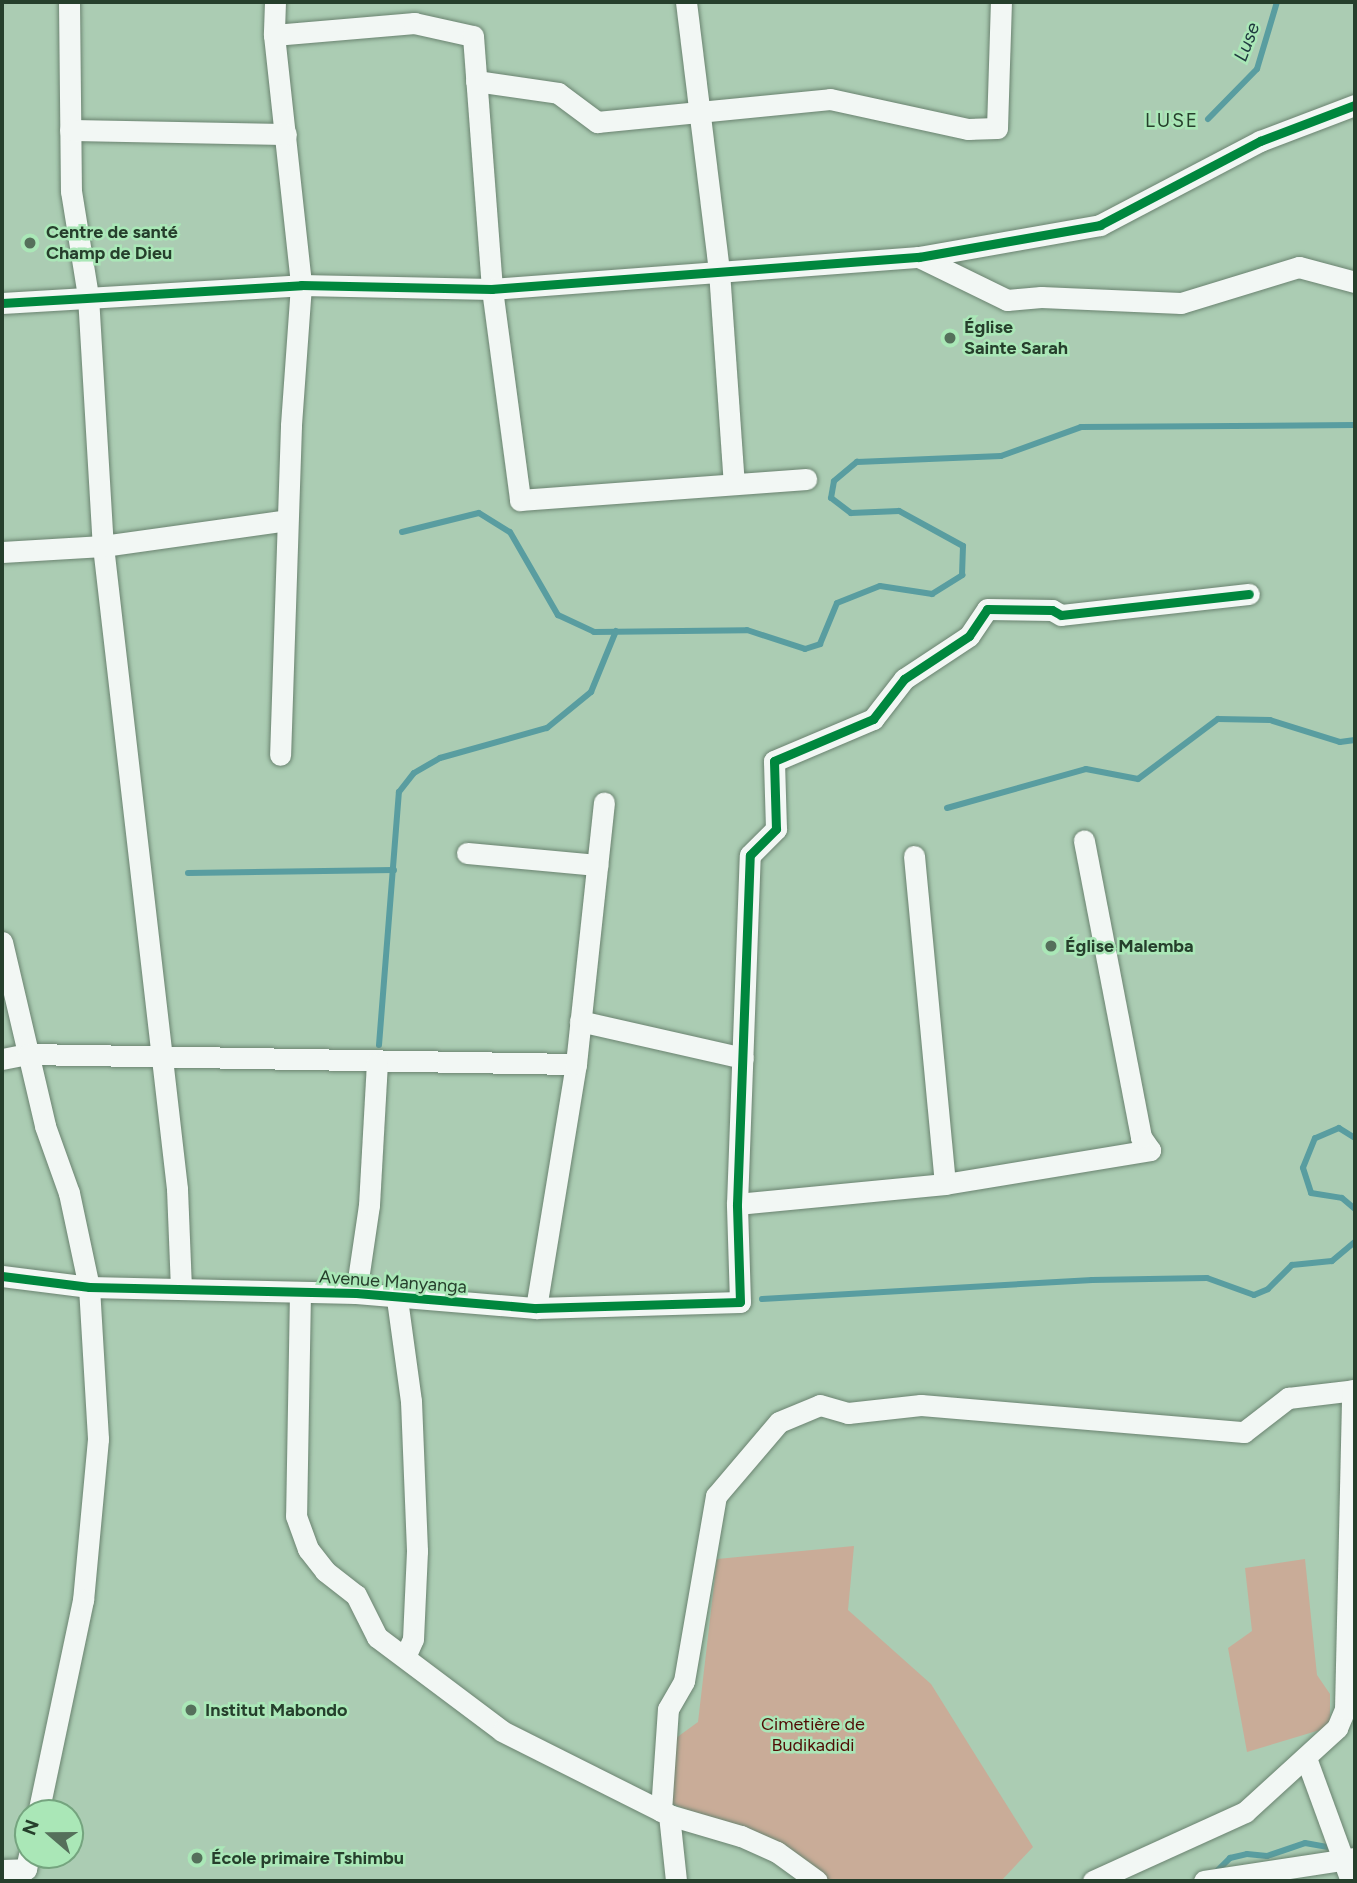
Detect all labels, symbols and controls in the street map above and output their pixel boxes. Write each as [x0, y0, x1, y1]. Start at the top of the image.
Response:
water label: Luse [1229, 19, 1265, 65]
district label: LUSE [1145, 110, 1199, 132]
place label: Centre de santé Champ de Dieu [46, 222, 178, 264]
marker: Centre de santé Champ de Dieu [20, 233, 40, 253]
place label: Église Sainte Sarah [964, 317, 1068, 360]
marker: Église Sainte Sarah [942, 330, 958, 346]
place label: Église Malemba [1065, 935, 1194, 957]
marker: Église Malemba [1043, 938, 1059, 954]
street label: Avenue Manyanga [318, 1266, 468, 1298]
place label: Institut Mabondo [205, 1699, 347, 1721]
marker: Institut Mabondo [183, 1702, 199, 1718]
park label: Cimetière de Budikadidi [761, 1714, 865, 1756]
north arrow [14, 1799, 84, 1869]
text: N [17, 1816, 44, 1838]
place label: École primaire Tshimbu [211, 1847, 404, 1869]
marker: École primaire Tshimbu [189, 1850, 205, 1866]

